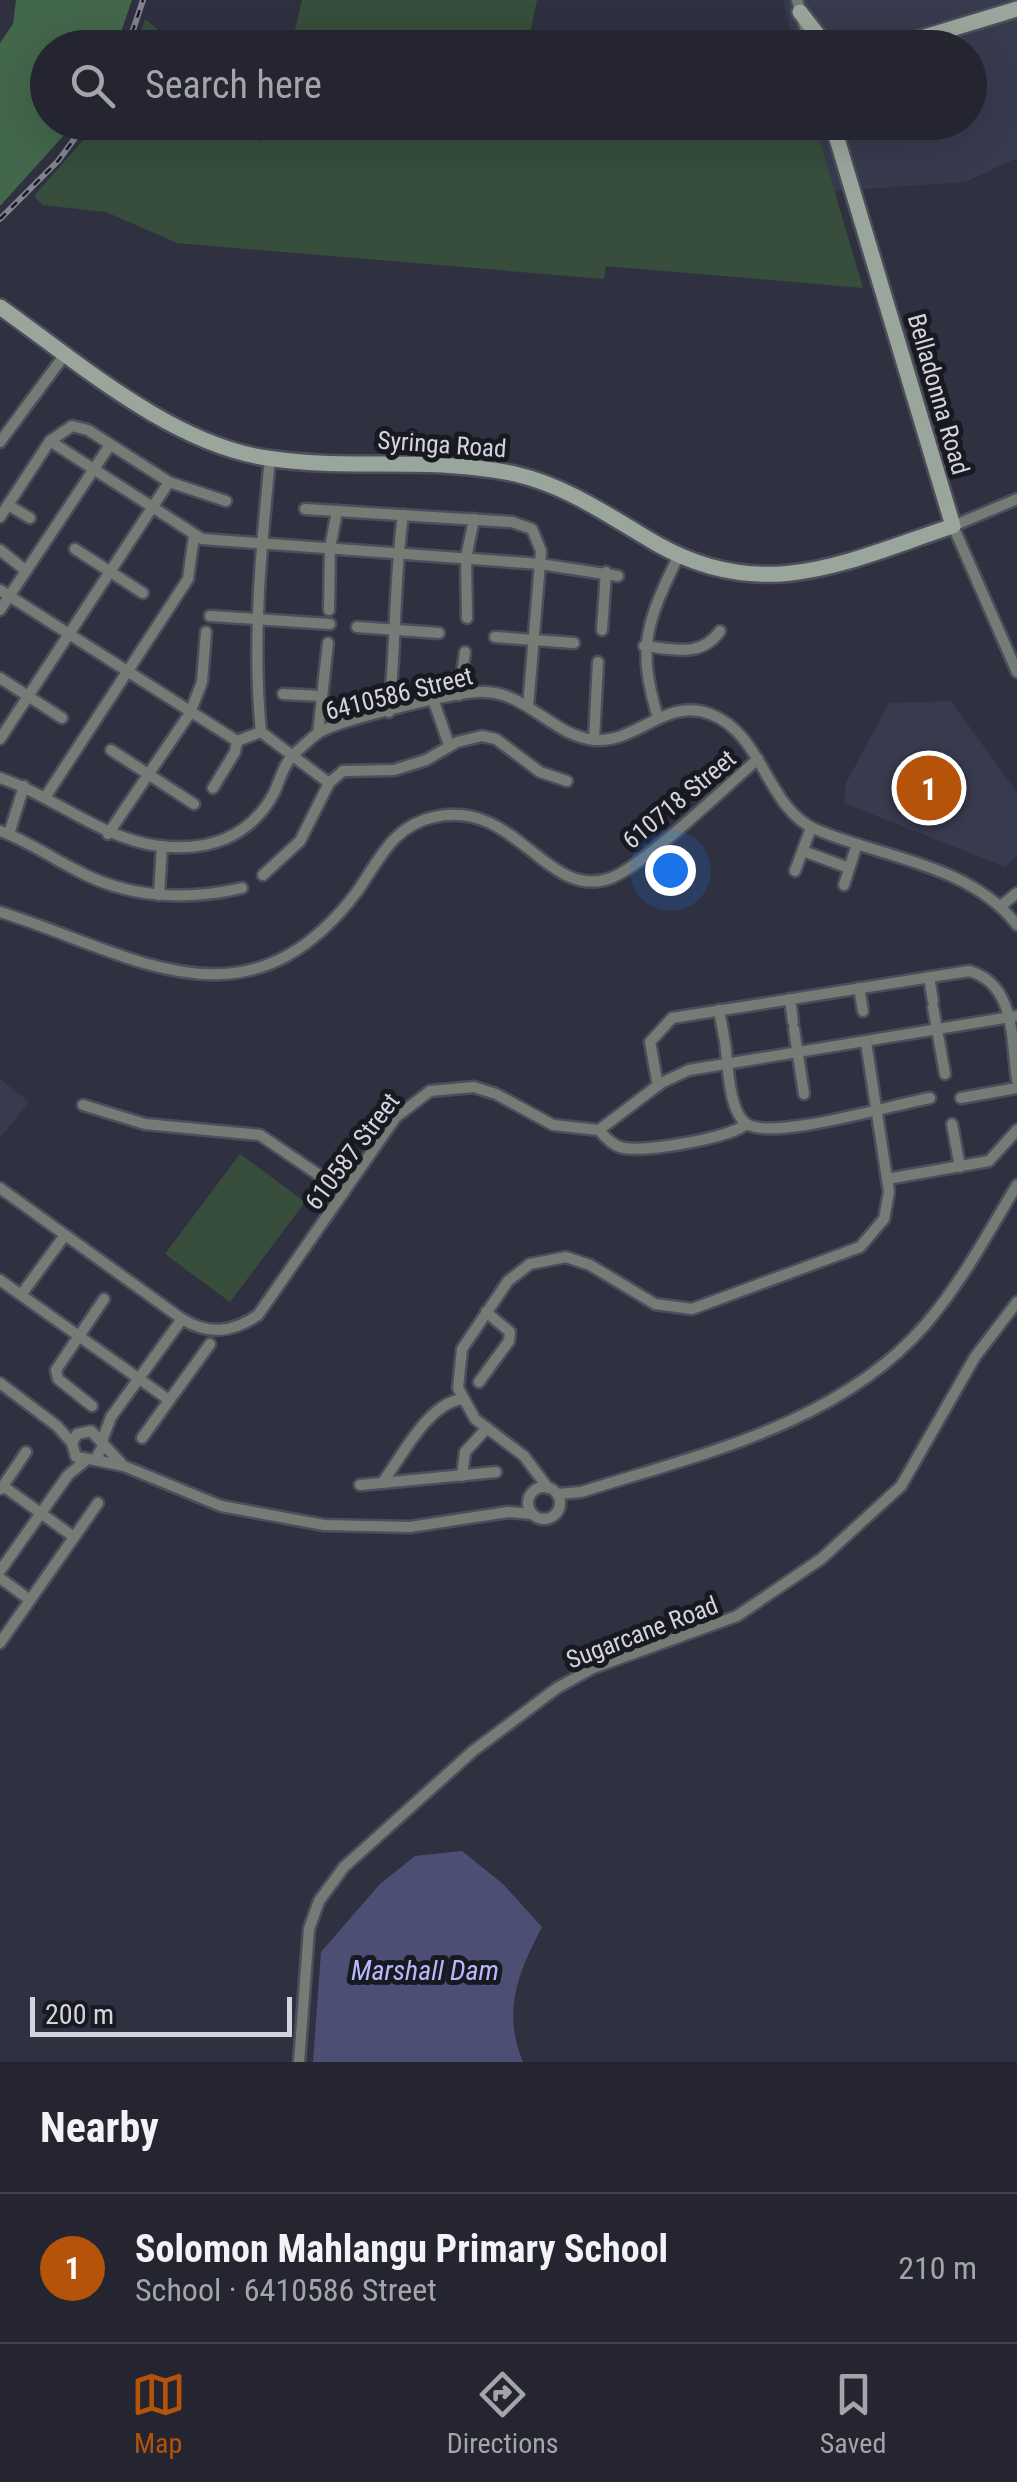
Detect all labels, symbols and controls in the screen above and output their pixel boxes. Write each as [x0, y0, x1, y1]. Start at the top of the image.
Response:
search box [30, 30, 987, 140]
icon: search [65, 58, 120, 113]
text: Search here [145, 63, 322, 107]
street label: Belladonna Road [902, 310, 975, 478]
street label: Syringa Road [377, 426, 507, 463]
street label: 6410586 Street [322, 661, 476, 726]
street label: 610718 Street [617, 744, 742, 855]
pin: 1 [896, 750, 962, 826]
your location [645, 845, 696, 896]
street label: 610587 Street [299, 1087, 406, 1215]
street label: Sugarcane Road [562, 1590, 722, 1675]
water label: Marshall Dam [351, 1954, 499, 1987]
scale bar [30, 1992, 292, 2036]
text: 200 m [45, 1998, 114, 2031]
text: Nearby [40, 2103, 159, 2152]
text: Solomon Mahlangu Primary School [135, 2227, 668, 2271]
text: 1 [64, 2249, 81, 2287]
text: 210 m [898, 2249, 977, 2287]
text: School · 6410586 Street [135, 2271, 437, 2309]
tab: Map [131, 2367, 186, 2460]
tab: Directions [447, 2367, 559, 2460]
tab: Saved [820, 2367, 886, 2460]

